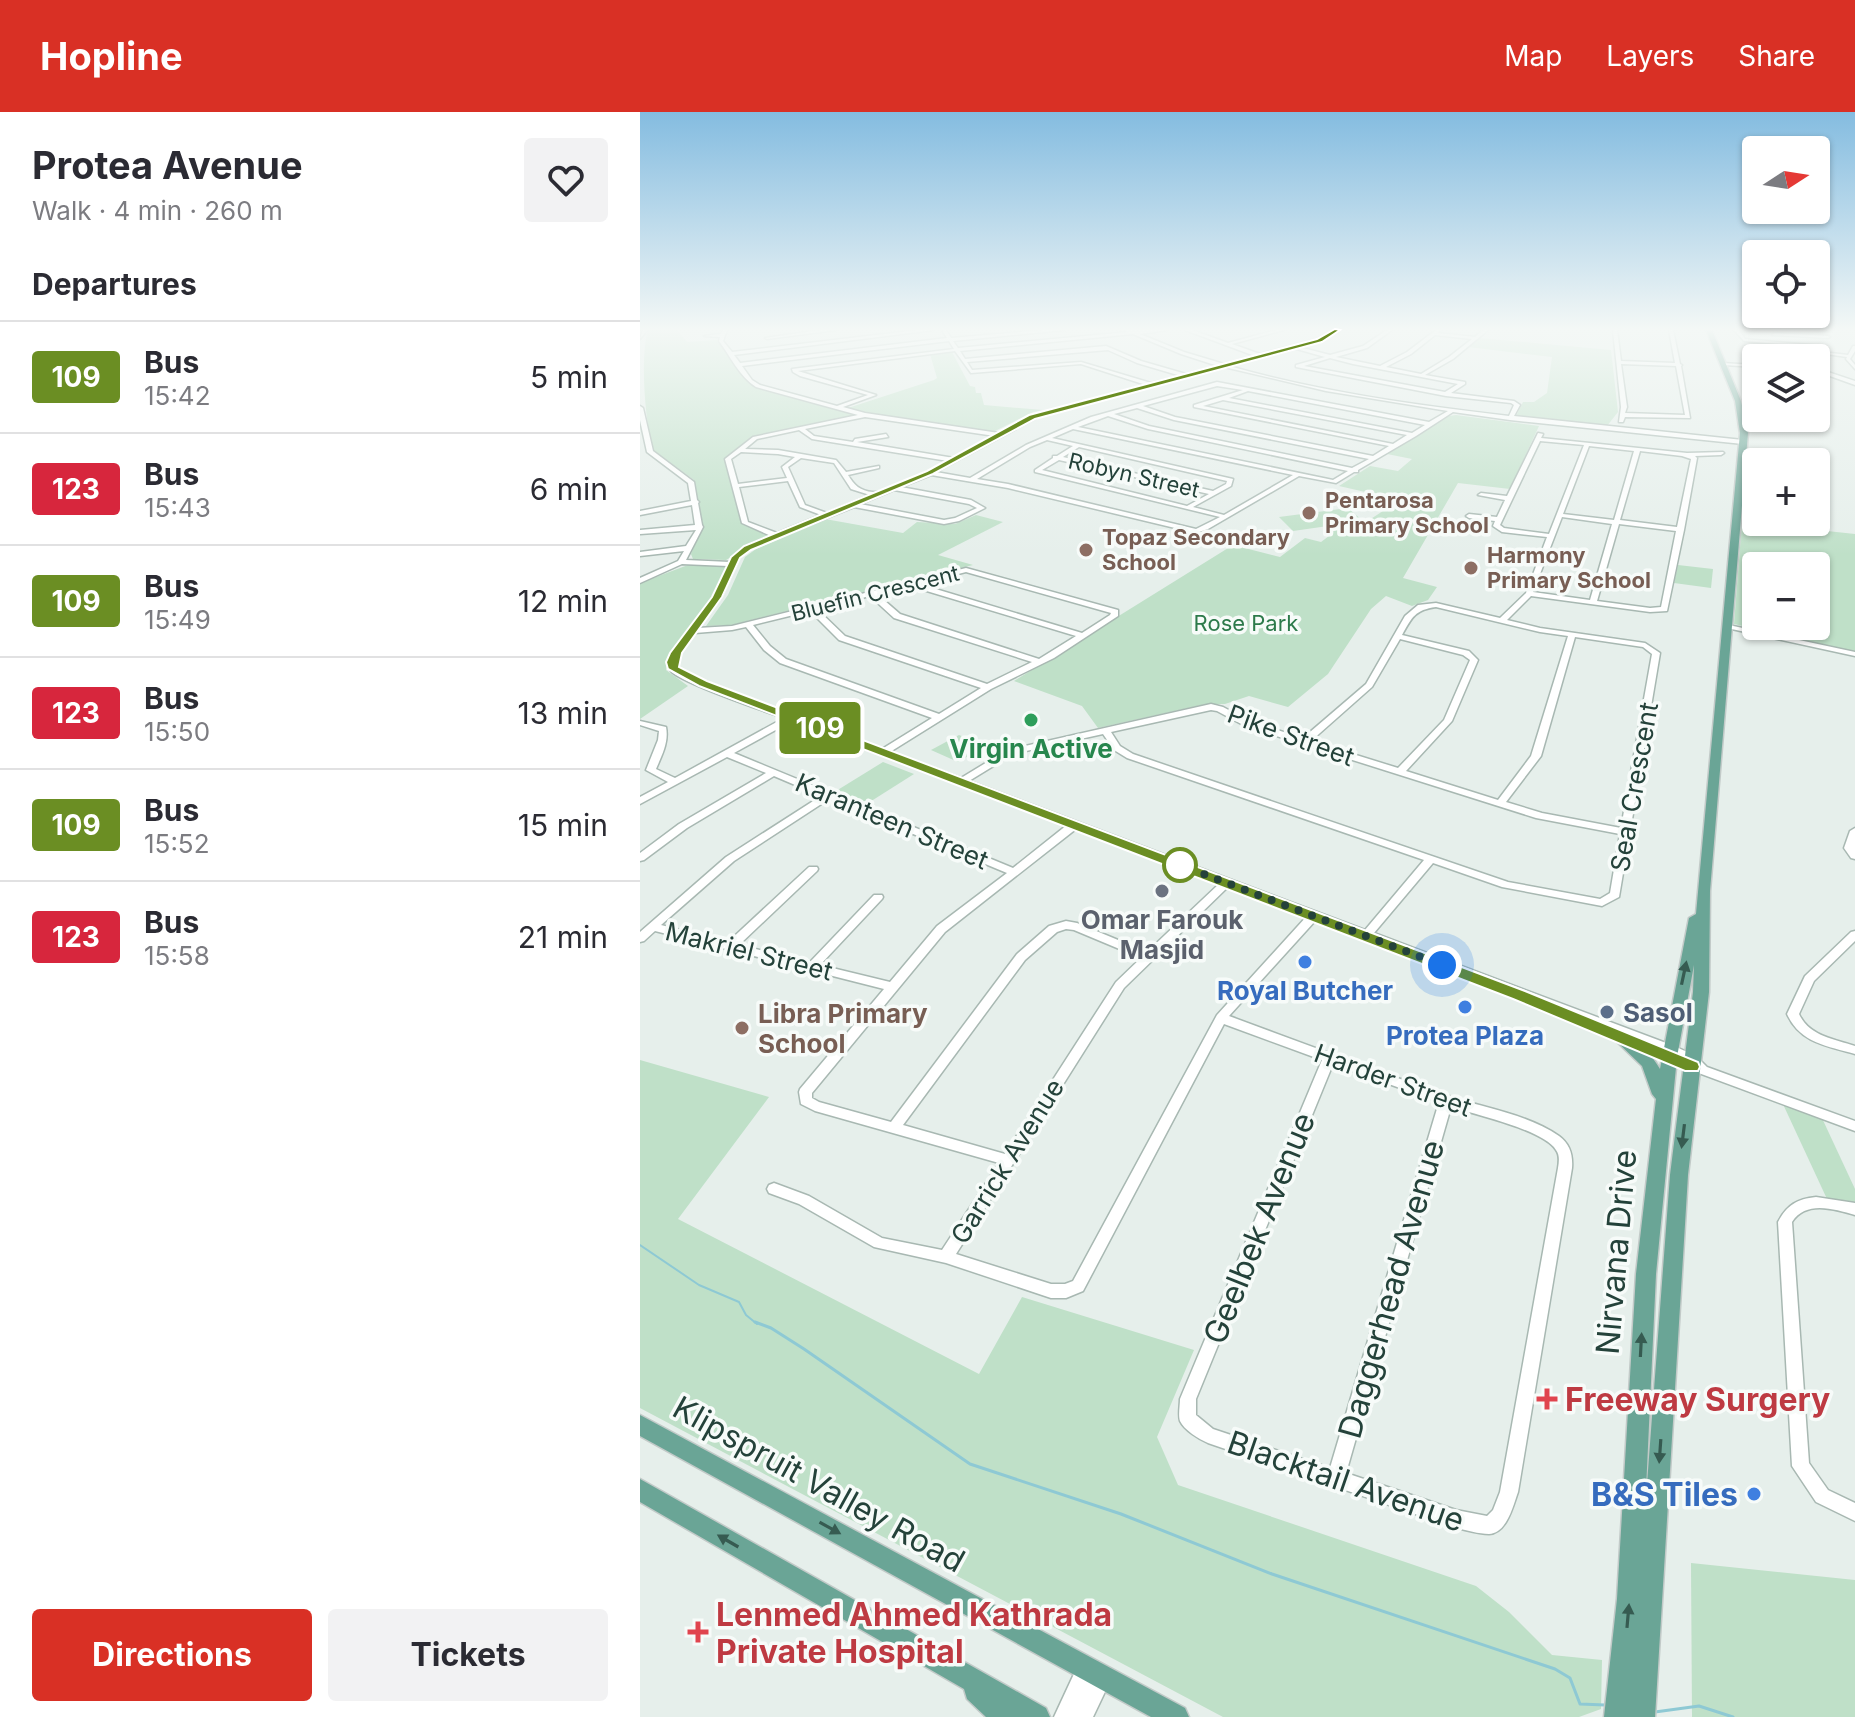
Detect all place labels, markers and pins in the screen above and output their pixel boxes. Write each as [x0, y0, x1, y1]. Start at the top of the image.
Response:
place label: Pentarosa Primary School [1325, 487, 1489, 538]
marker: Pentarosa Primary School [1300, 504, 1318, 522]
place label: Topaz Secondary School [1102, 524, 1290, 575]
marker: Topaz Secondary School [1077, 541, 1095, 559]
place label: Harmony Primary School [1487, 542, 1651, 593]
marker: Harmony Primary School [1462, 559, 1480, 577]
marker: Virgin Active [1022, 711, 1040, 729]
place label: Virgin Active [949, 733, 1113, 764]
unlabelled marker [1163, 848, 1197, 882]
marker: Omar Farouk Masjid [1153, 882, 1171, 900]
place label: Omar Farouk Masjid [1081, 904, 1243, 965]
marker: Royal Butcher [1296, 953, 1314, 971]
place label: Royal Butcher [1217, 975, 1393, 1006]
place label: Sasol [1623, 997, 1693, 1028]
place label: Libra Primary School [758, 998, 928, 1059]
marker: Protea Plaza [1456, 998, 1474, 1016]
marker: Sasol [1598, 1003, 1616, 1021]
marker: Libra Primary School [733, 1019, 751, 1037]
place label: Protea Plaza [1386, 1020, 1544, 1051]
place label: Freeway Surgery [1565, 1380, 1830, 1419]
marker: Freeway Surgery [1536, 1388, 1558, 1410]
place label: B&S Tiles [1591, 1475, 1738, 1514]
marker: B&S Tiles [1745, 1485, 1763, 1503]
place label: Lenmed Ahmed Kathrada Private Hospital [716, 1595, 1112, 1671]
marker: Lenmed Ahmed Kathrada Private Hospital [687, 1621, 709, 1643]

